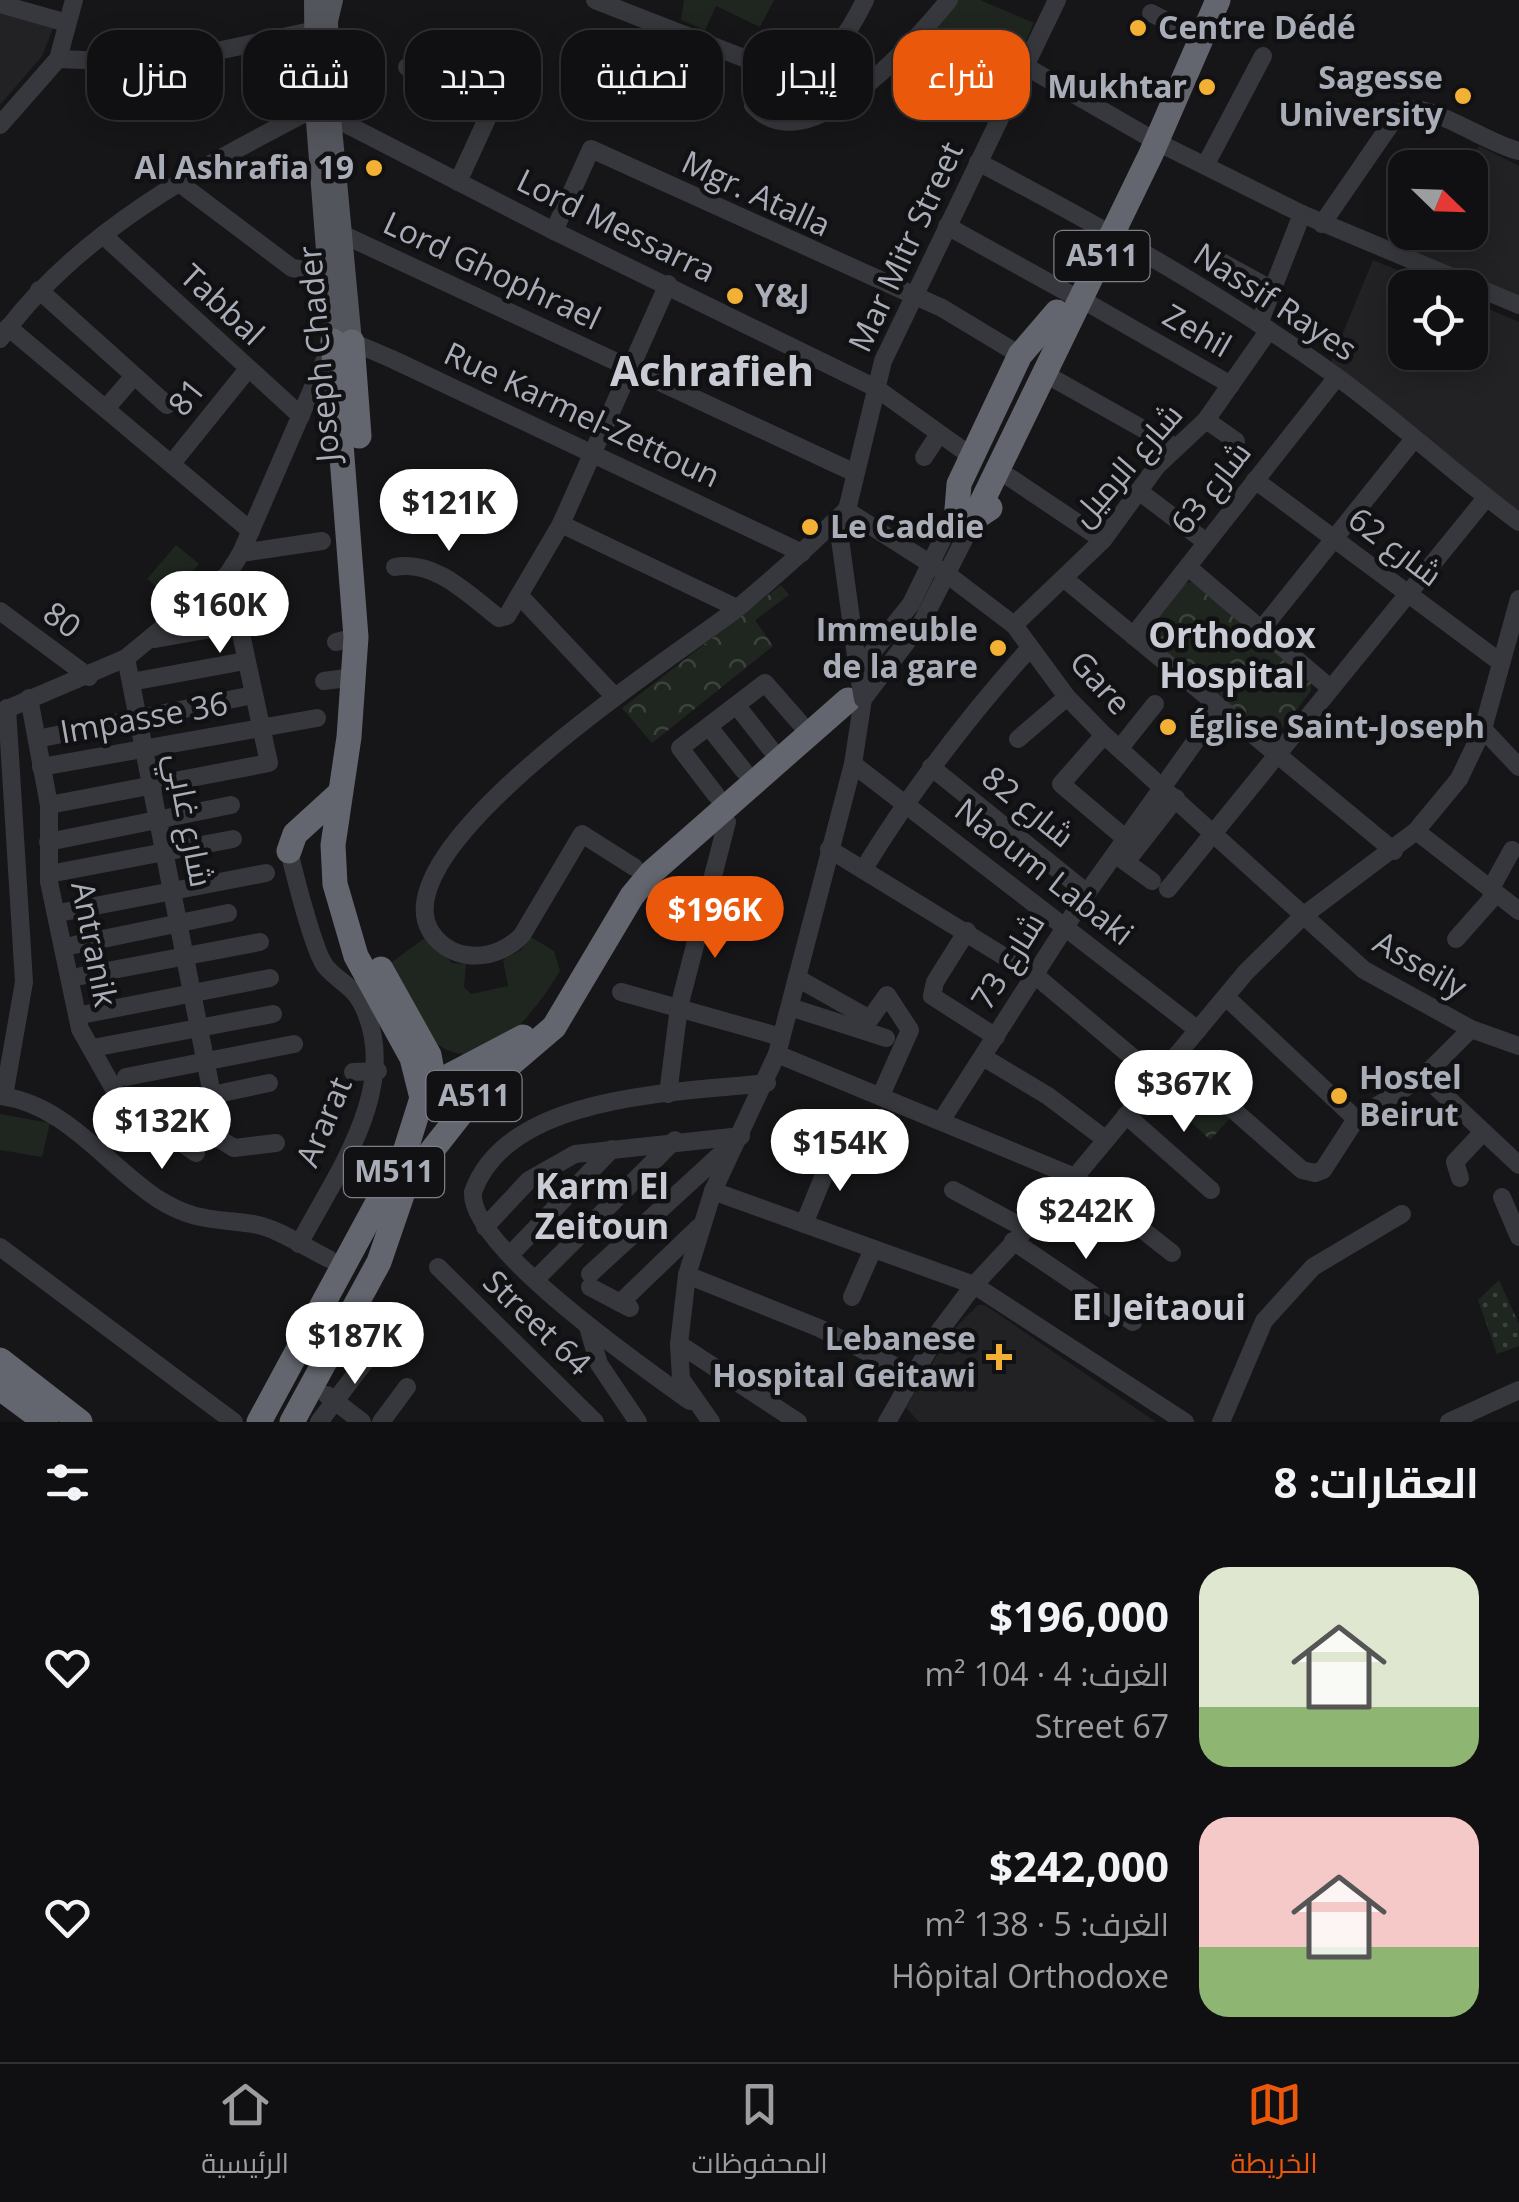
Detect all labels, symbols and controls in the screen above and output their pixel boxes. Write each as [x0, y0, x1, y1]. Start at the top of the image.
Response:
place label: Centre Dédé [1158, 5, 1356, 48]
marker: Centre Dédé [1127, 17, 1149, 39]
chip: منزل [87, 30, 223, 120]
chip: شقة [243, 30, 385, 120]
chip: جديد [405, 30, 541, 120]
chip: تصفية [561, 30, 723, 120]
chip: إيجار [743, 30, 873, 120]
chip: شراء [893, 30, 1030, 120]
place label: Sagesse University [1279, 55, 1444, 135]
place label: Mukhtar [1047, 64, 1187, 107]
marker: Mukhtar [1196, 76, 1218, 98]
marker: Sagesse University [1452, 85, 1474, 107]
street label: Mar Mitr Street [837, 134, 972, 358]
street label: Mgr. Atalla [675, 139, 838, 246]
place label: Al Ashrafia 19 [135, 145, 354, 188]
north arrow [1388, 150, 1488, 250]
map controls [1388, 150, 1488, 370]
marker: Al Ashrafia 19 [363, 157, 385, 179]
street label: Lord Messarra [510, 158, 723, 291]
street label: Lord Ghophrael [377, 200, 608, 339]
road number: A511 [1054, 231, 1150, 281]
street label: Nassif Rayes [1186, 232, 1366, 370]
street label: Joseph Chader [287, 244, 349, 467]
street label: Tabbal [172, 254, 274, 354]
button: locate [1388, 270, 1488, 370]
place label: Y&J [755, 273, 810, 316]
marker: Y&J [724, 285, 746, 307]
street label: Zehil [1156, 293, 1240, 366]
street label: Rue Karmel-Zettoun [438, 331, 728, 496]
district label: Achrafieh [610, 341, 814, 398]
street label: 81 [158, 368, 214, 424]
street label: شارع الرميل [1061, 393, 1193, 536]
street label: شارع 63 [1160, 432, 1261, 544]
pin: $121K [379, 469, 519, 554]
text: $121K [402, 480, 496, 523]
street label: شارع 62 [1339, 496, 1452, 597]
place label: Le Caddie [830, 504, 984, 547]
marker: Le Caddie [799, 516, 821, 538]
pin: $160K [150, 571, 290, 656]
text: $160K [173, 582, 267, 625]
street label: 80 [35, 591, 90, 647]
place label: Immeuble de la gare [816, 607, 978, 687]
district label: Orthodox Hospital [1148, 611, 1317, 698]
marker: Immeuble de la gare [987, 637, 1009, 659]
street label: Gare [1061, 641, 1141, 723]
street label: Impasse 36 [57, 681, 231, 752]
place label: Église Saint-Joseph [1188, 704, 1485, 747]
marker: Église Saint-Joseph [1157, 716, 1179, 738]
street label: شارع غابي [152, 749, 225, 891]
street label: شارع 82 [973, 755, 1084, 858]
street label: Naoum Labaki [947, 788, 1143, 954]
pin: $196K [645, 876, 785, 961]
street label: Antranik [62, 877, 129, 1010]
text: $196K [668, 887, 762, 930]
street label: شارع 73 [960, 903, 1055, 1018]
street label: Asseily [1366, 920, 1476, 1008]
pin: $367K [1114, 1050, 1254, 1135]
place label: Hostel Beirut [1359, 1055, 1462, 1135]
text: $367K [1137, 1061, 1231, 1104]
street label: Ararat [285, 1070, 361, 1173]
road number: A511 [426, 1071, 522, 1121]
marker: Hostel Beirut [1328, 1085, 1350, 1107]
pin: $132K [92, 1087, 232, 1172]
text: $132K [115, 1098, 209, 1141]
pin: $154K [770, 1109, 910, 1194]
text: $154K [793, 1120, 887, 1163]
road number: M511 [344, 1147, 444, 1197]
district label: Karm El Zeitoun [535, 1162, 669, 1249]
pin: $242K [1016, 1177, 1156, 1262]
text: $242K [1039, 1188, 1133, 1231]
street label: Street 64 [475, 1260, 601, 1384]
district label: El Jeitaoui [1072, 1283, 1246, 1330]
pin: $187K [285, 1302, 425, 1387]
text: $187K [308, 1313, 402, 1356]
place label: Lebanese Hospital Geitawi [712, 1316, 976, 1396]
marker: Lebanese Hospital Geitawi [986, 1344, 1012, 1370]
text: العقارات: 8 [1274, 1453, 1479, 1510]
icon: filters [40, 1455, 95, 1510]
text: $196,000 [989, 1587, 1169, 1644]
icon: home [1279, 1607, 1399, 1727]
icon: heart [40, 1640, 95, 1695]
text: الغرف: 4 · 104 m² [925, 1652, 1169, 1695]
text: Street 67 [1035, 1704, 1169, 1747]
text: $242,000 [989, 1837, 1169, 1894]
icon: home [1279, 1857, 1399, 1977]
icon: heart [40, 1890, 95, 1945]
text: الغرف: 5 · 138 m² [925, 1902, 1169, 1945]
text: Hôpital Orthodoxe [891, 1954, 1169, 1997]
tab: الرئيسية [201, 2077, 289, 2189]
tab: المحفوظات [692, 2077, 828, 2189]
tab: الخريطة [1230, 2077, 1318, 2189]

